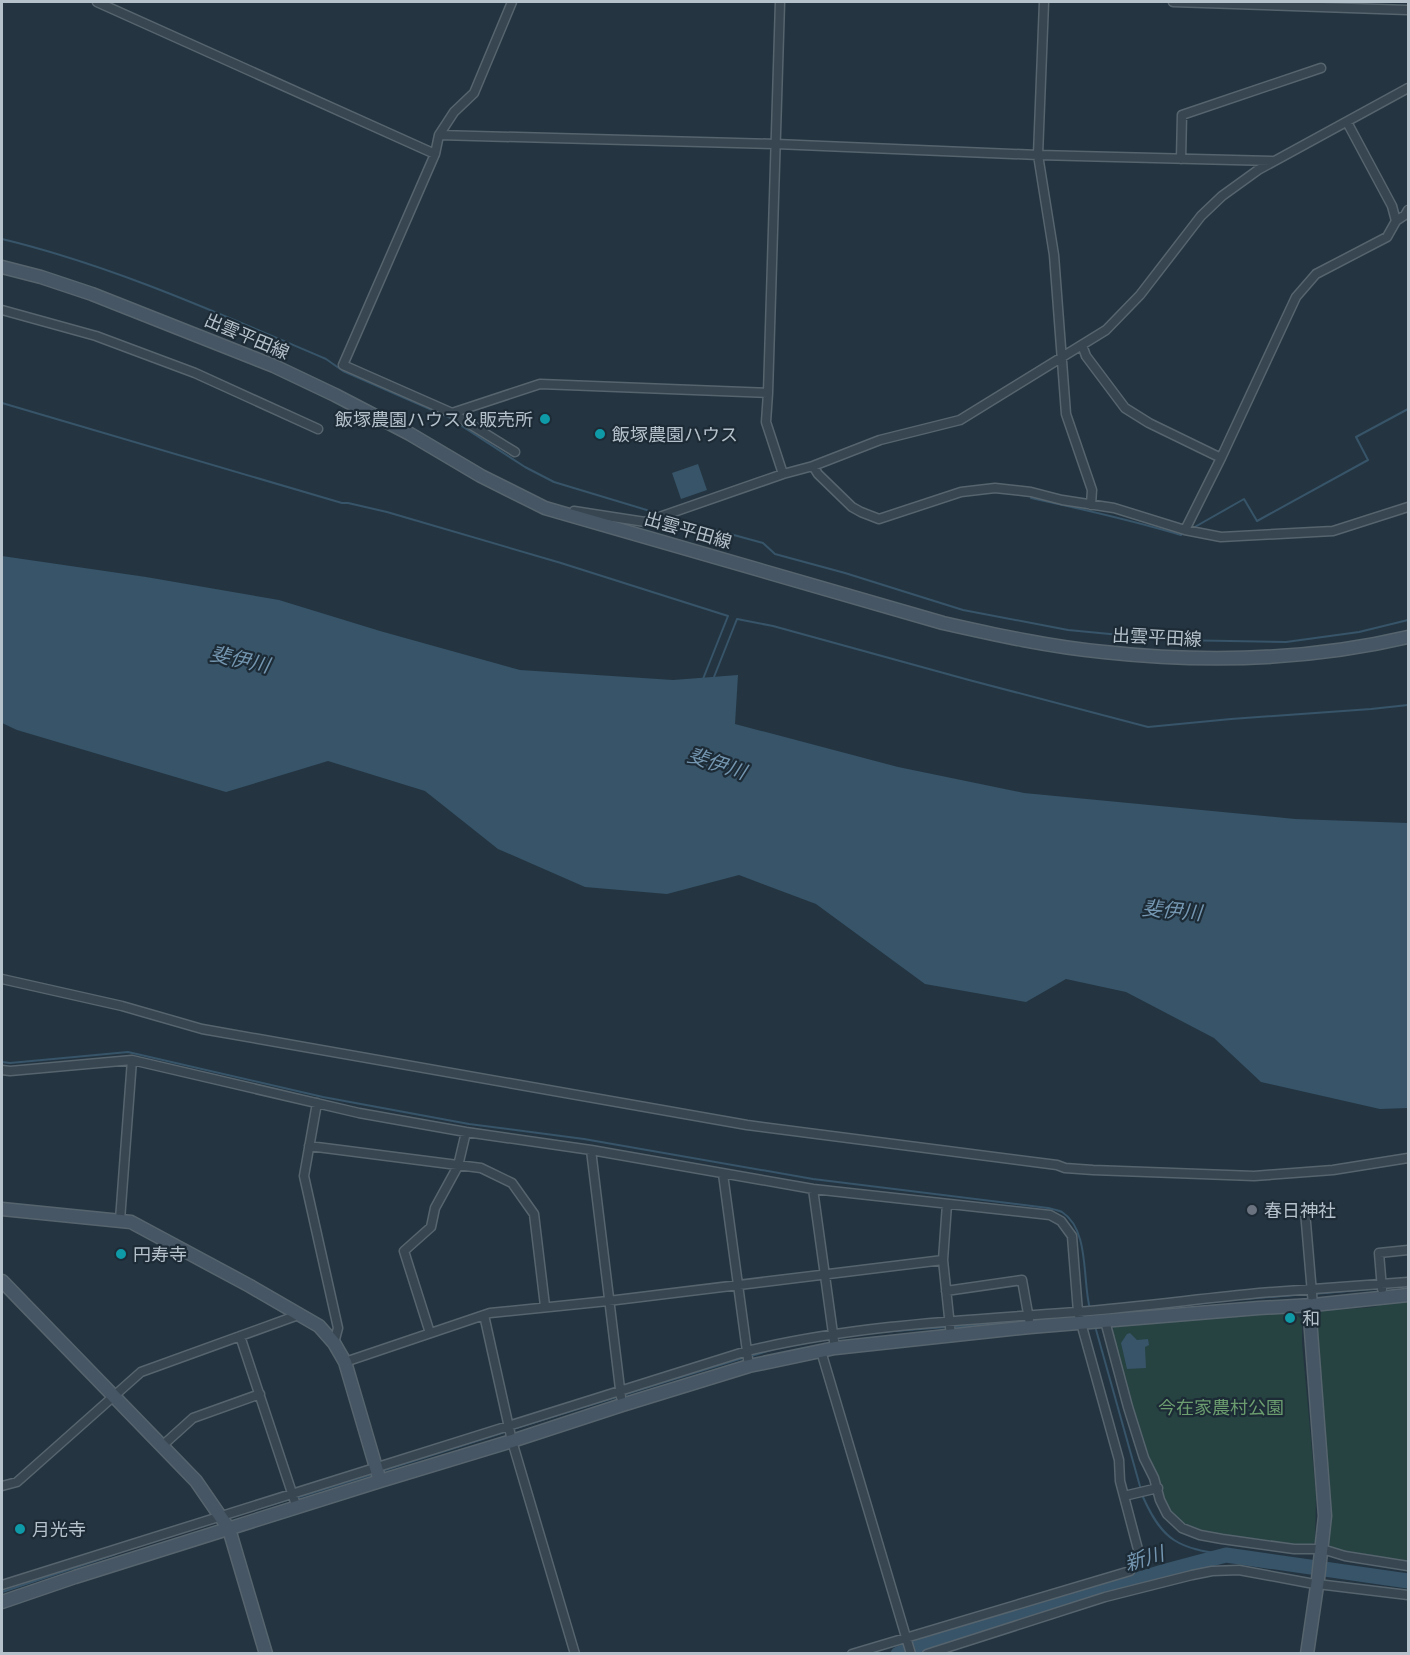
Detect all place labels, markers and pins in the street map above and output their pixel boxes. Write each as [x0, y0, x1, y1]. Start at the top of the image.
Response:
place label: 飯塚農園ハウス＆販売所 [335, 407, 533, 432]
marker: 飯塚農園ハウス＆販売所 [538, 412, 552, 426]
place label: 飯塚農園ハウス [612, 422, 738, 447]
marker: 飯塚農園ハウス [593, 427, 607, 441]
place label: 春日神社 [1264, 1198, 1336, 1223]
marker: 春日神社 [1245, 1203, 1259, 1217]
place label: 円寿寺 [133, 1242, 187, 1267]
marker: 円寿寺 [114, 1247, 128, 1261]
place label: 和 [1302, 1306, 1320, 1331]
marker: 和 [1283, 1311, 1297, 1325]
place label: 月光寺 [32, 1517, 86, 1542]
marker: 月光寺 [13, 1522, 27, 1536]

